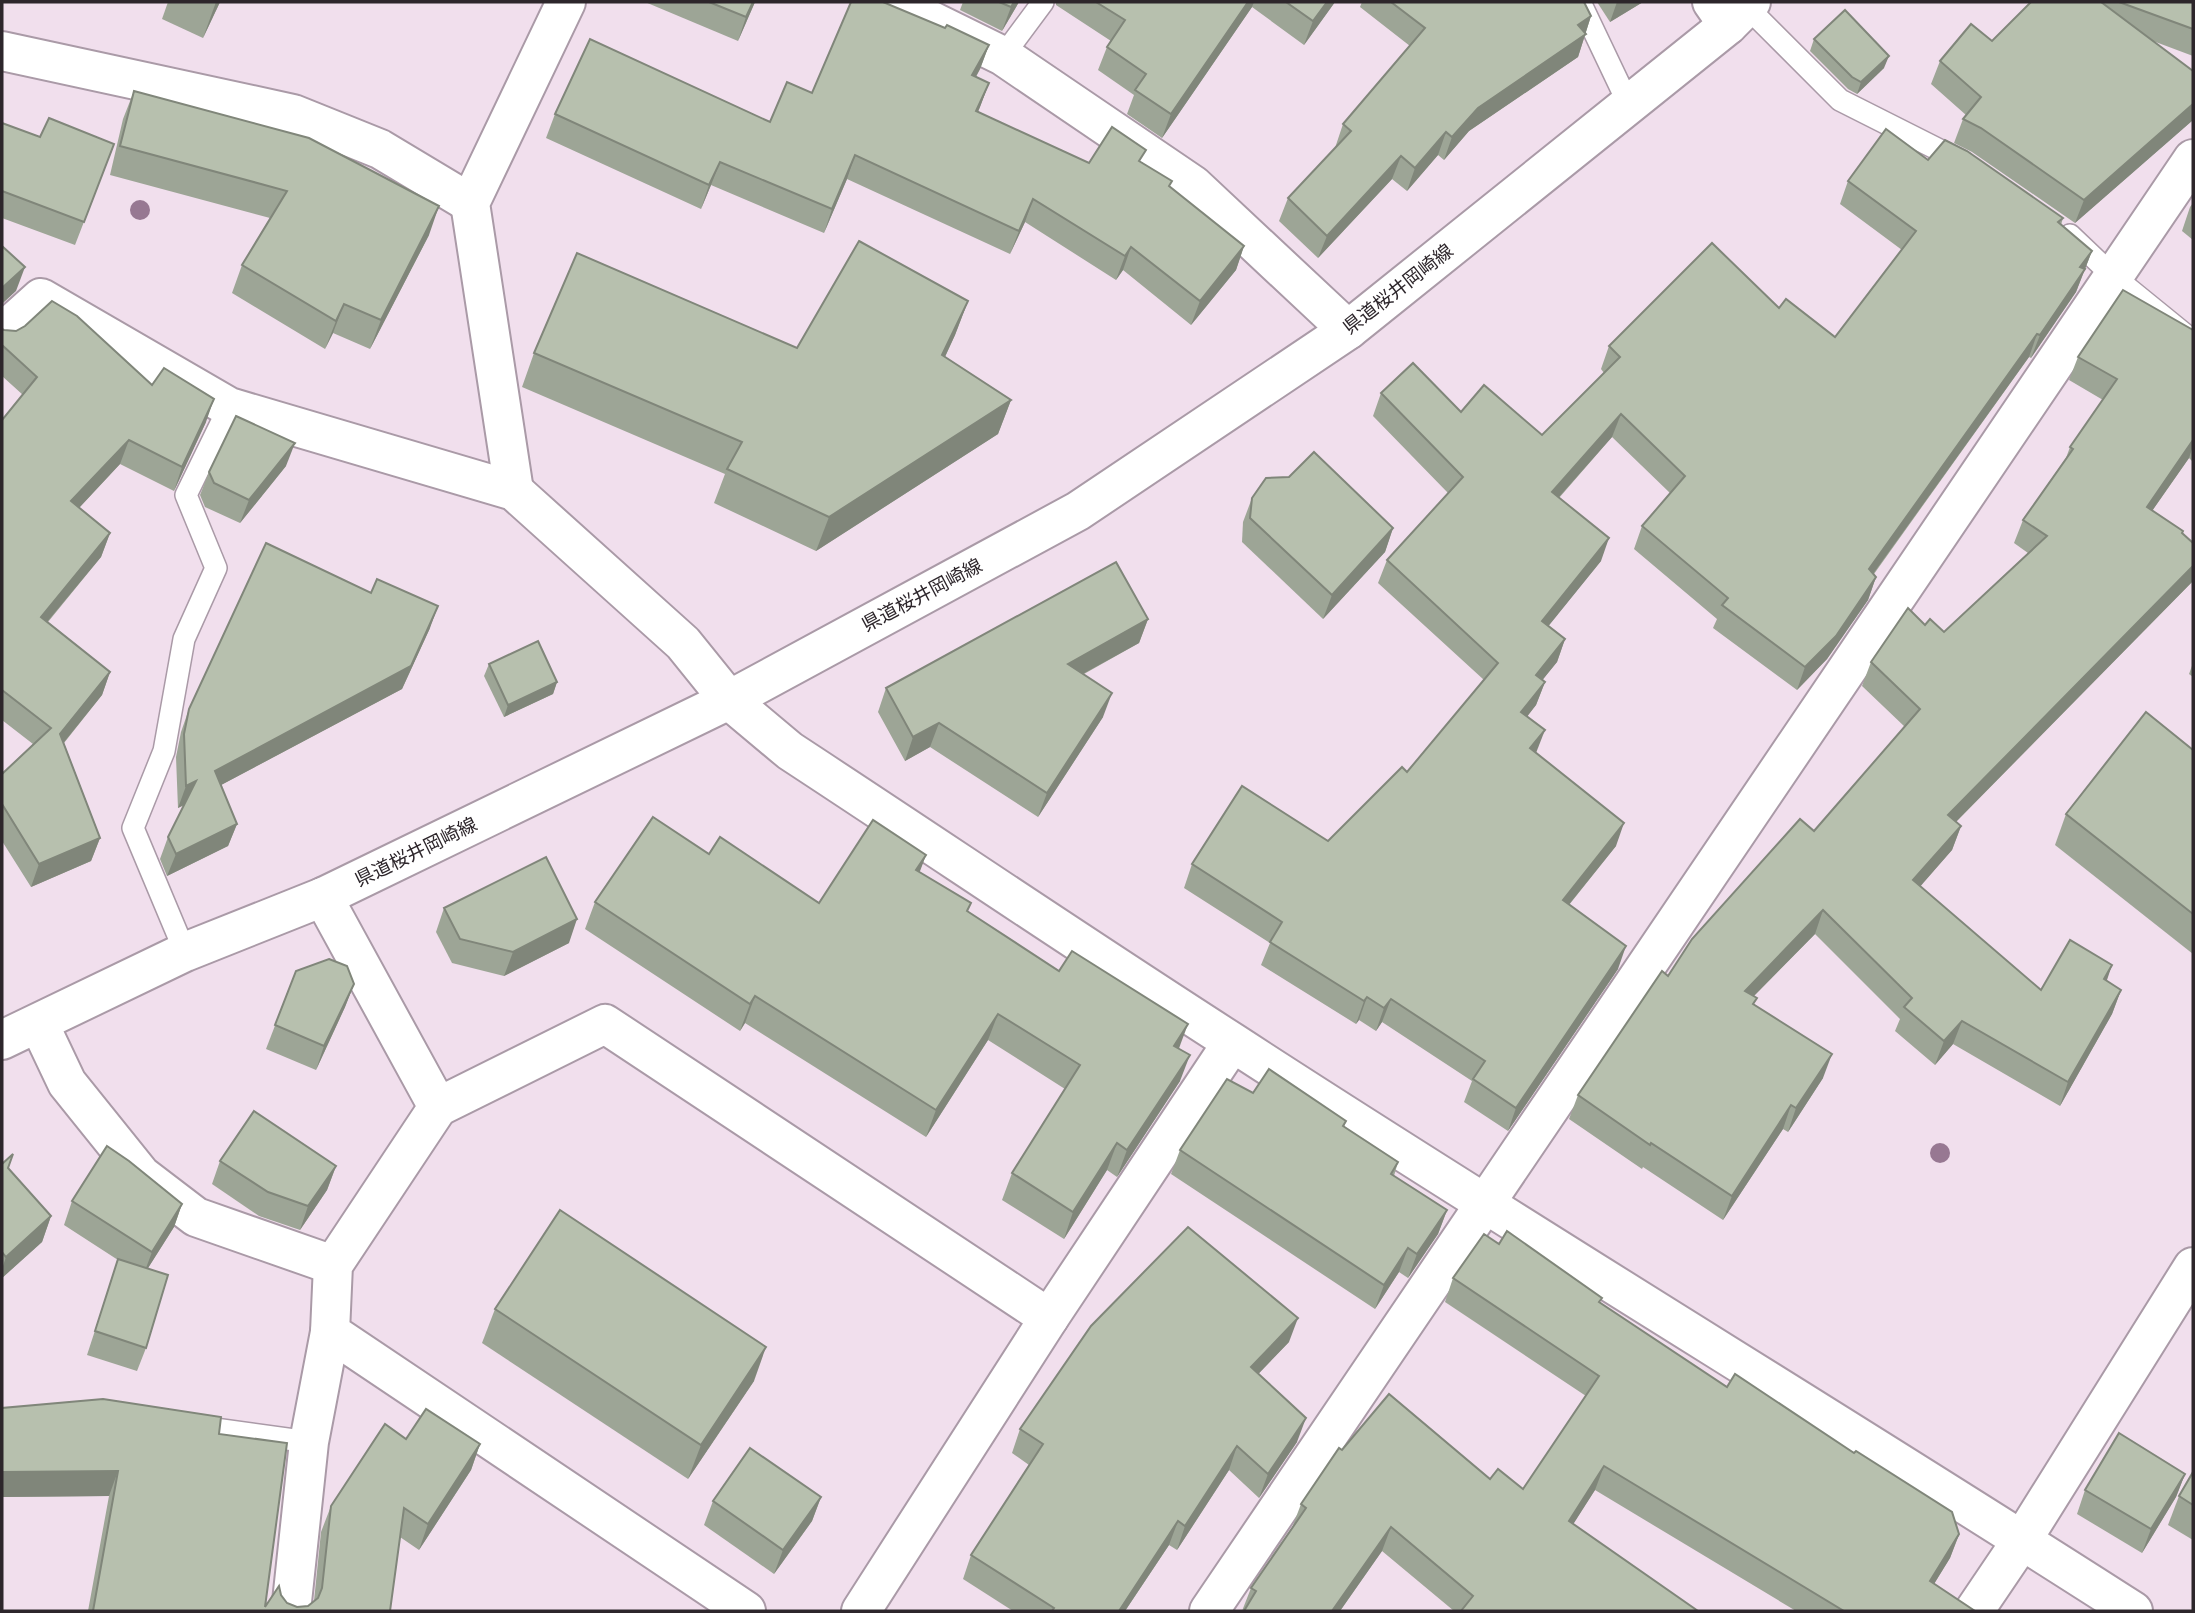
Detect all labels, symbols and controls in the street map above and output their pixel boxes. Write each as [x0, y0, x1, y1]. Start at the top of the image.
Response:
street label: 県道桜井岡崎線 [1339, 239, 1457, 339]
street label: 県道桜井岡崎線 [858, 554, 986, 636]
street label: 県道桜井岡崎線 [351, 813, 481, 891]

